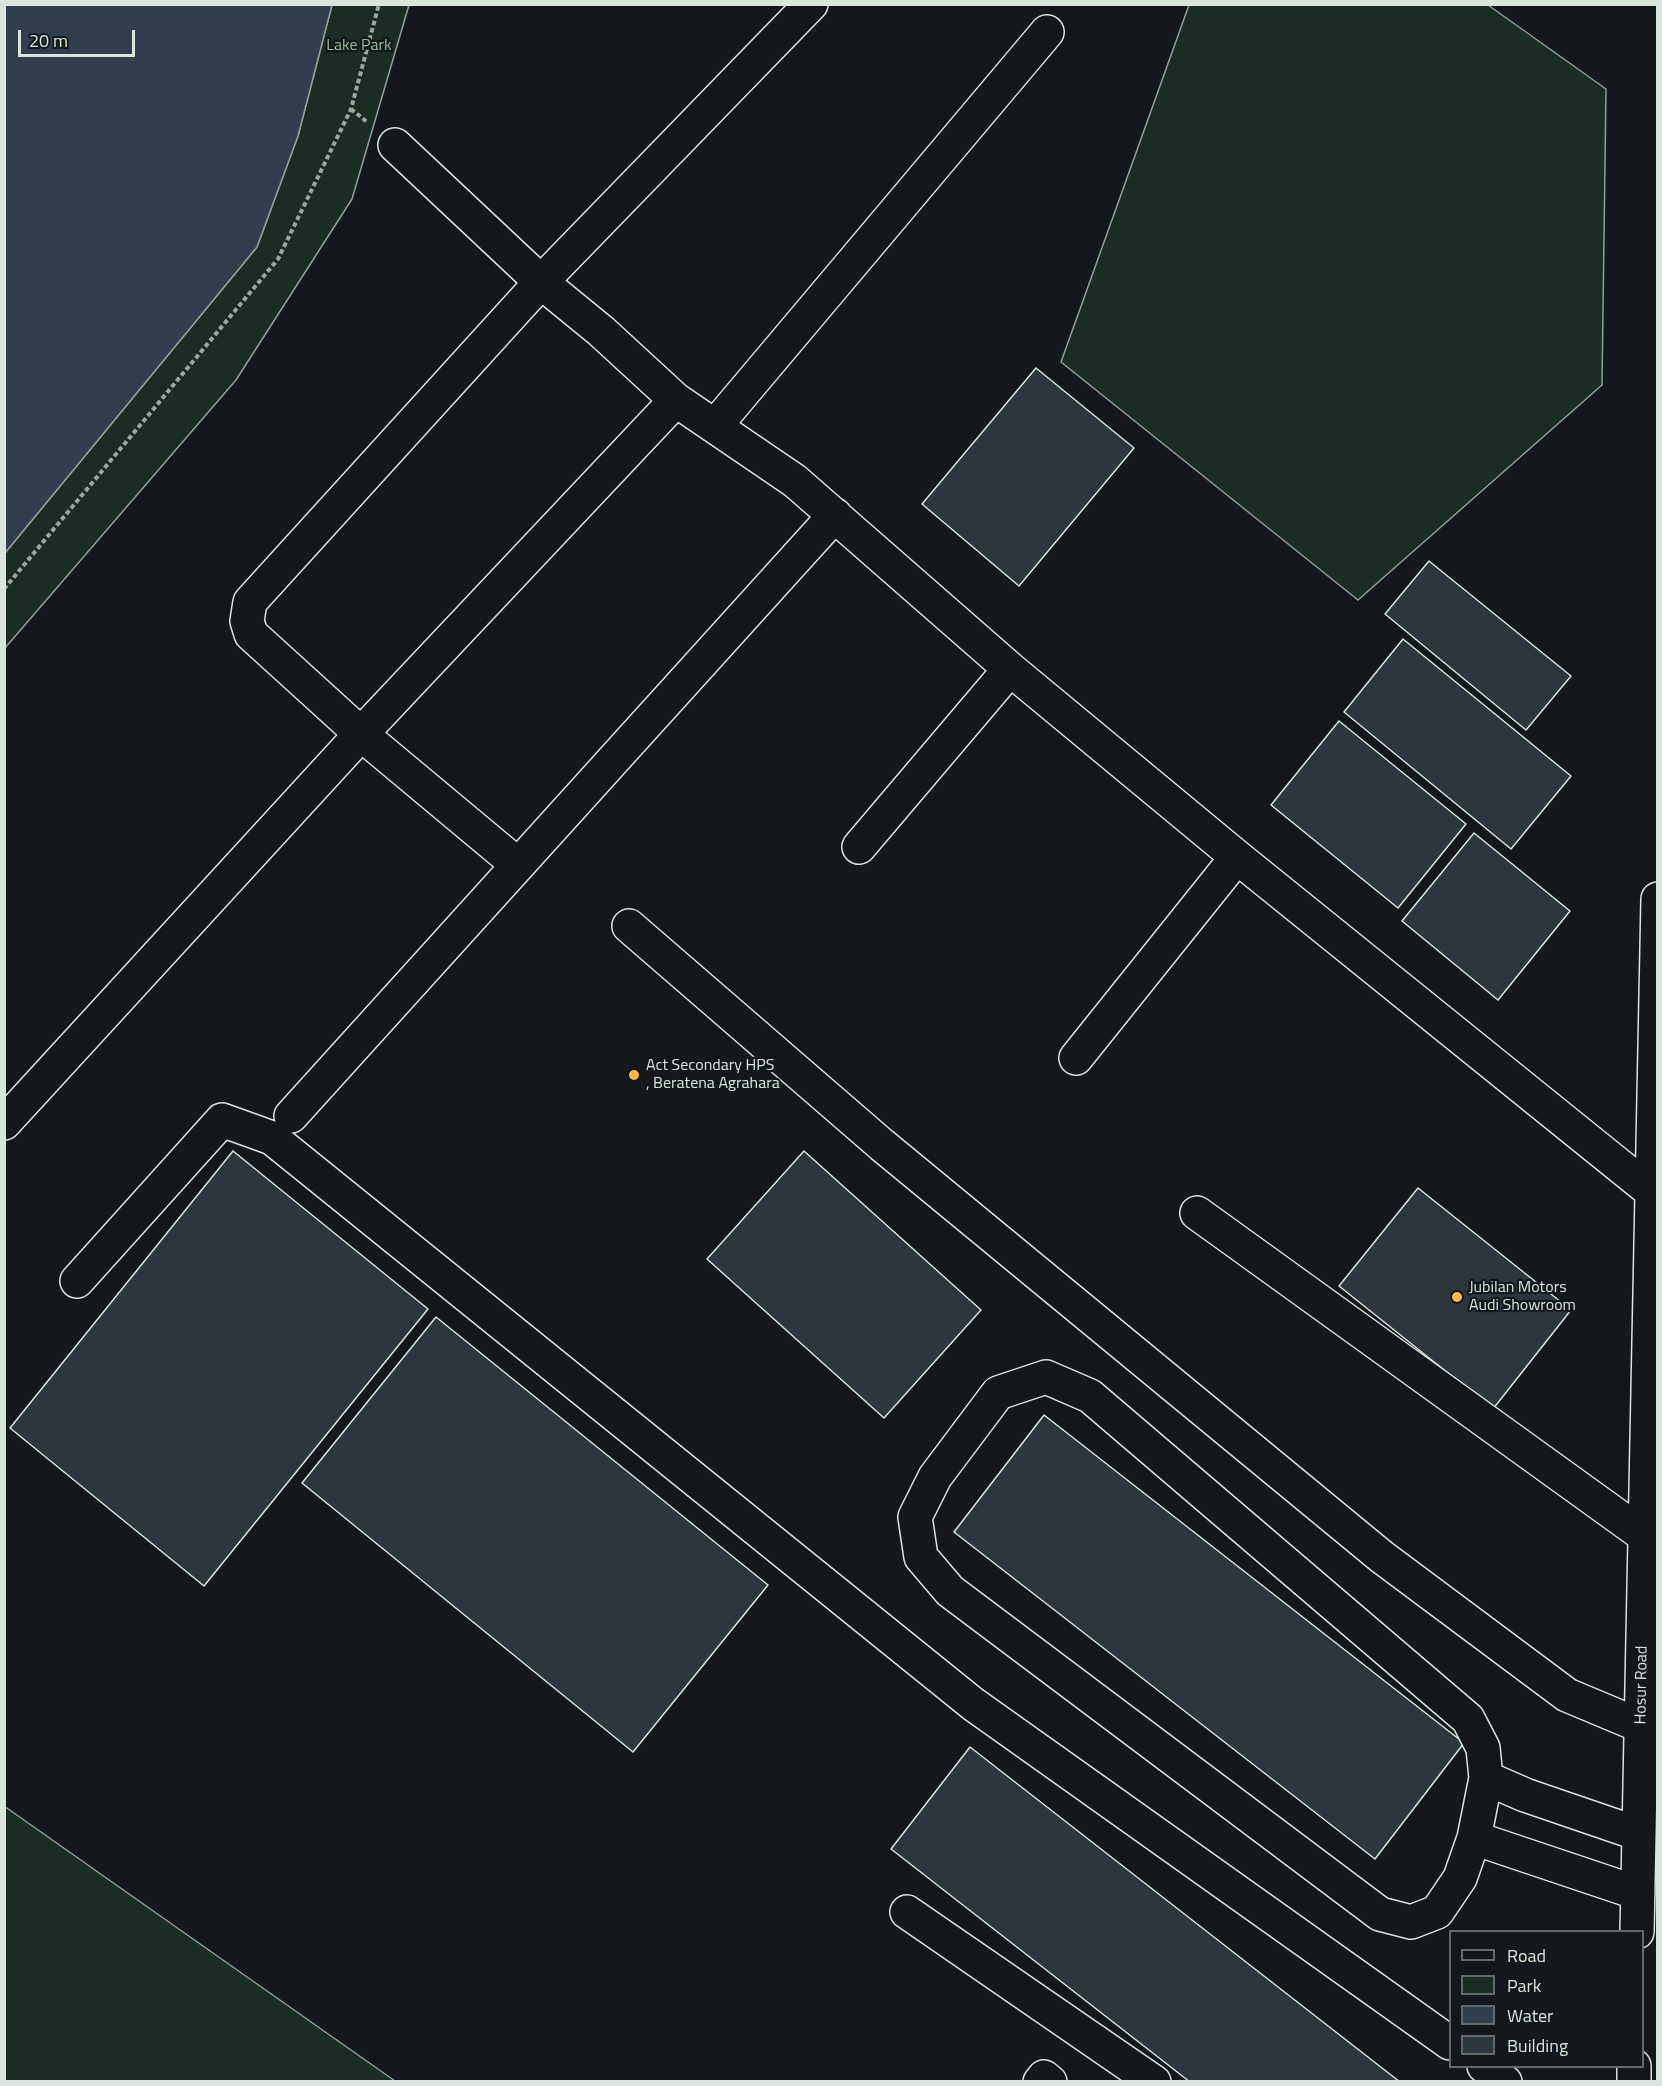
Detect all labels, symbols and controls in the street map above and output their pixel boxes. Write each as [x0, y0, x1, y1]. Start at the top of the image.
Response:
scale bar [21, 18, 138, 56]
text: 20 m [29, 27, 68, 54]
park label: Lake Park [326, 36, 392, 56]
place label: Act Secondary HPS , Beratena Agrahara [646, 1056, 780, 1094]
marker: Act Secondary HPS , Beratena Agrahara [627, 1068, 641, 1082]
place label: Jubilan Motors Audi Showroom [1469, 1278, 1576, 1316]
marker: Jubilan Motors Audi Showroom [1450, 1290, 1464, 1304]
street label: Hosur Road [1632, 1645, 1652, 1725]
legend [1449, 1930, 1644, 2068]
text: Road [1507, 1942, 1546, 1969]
text: Park [1507, 1972, 1541, 1999]
text: Water [1507, 2002, 1553, 2029]
text: Building [1507, 2032, 1568, 2059]

